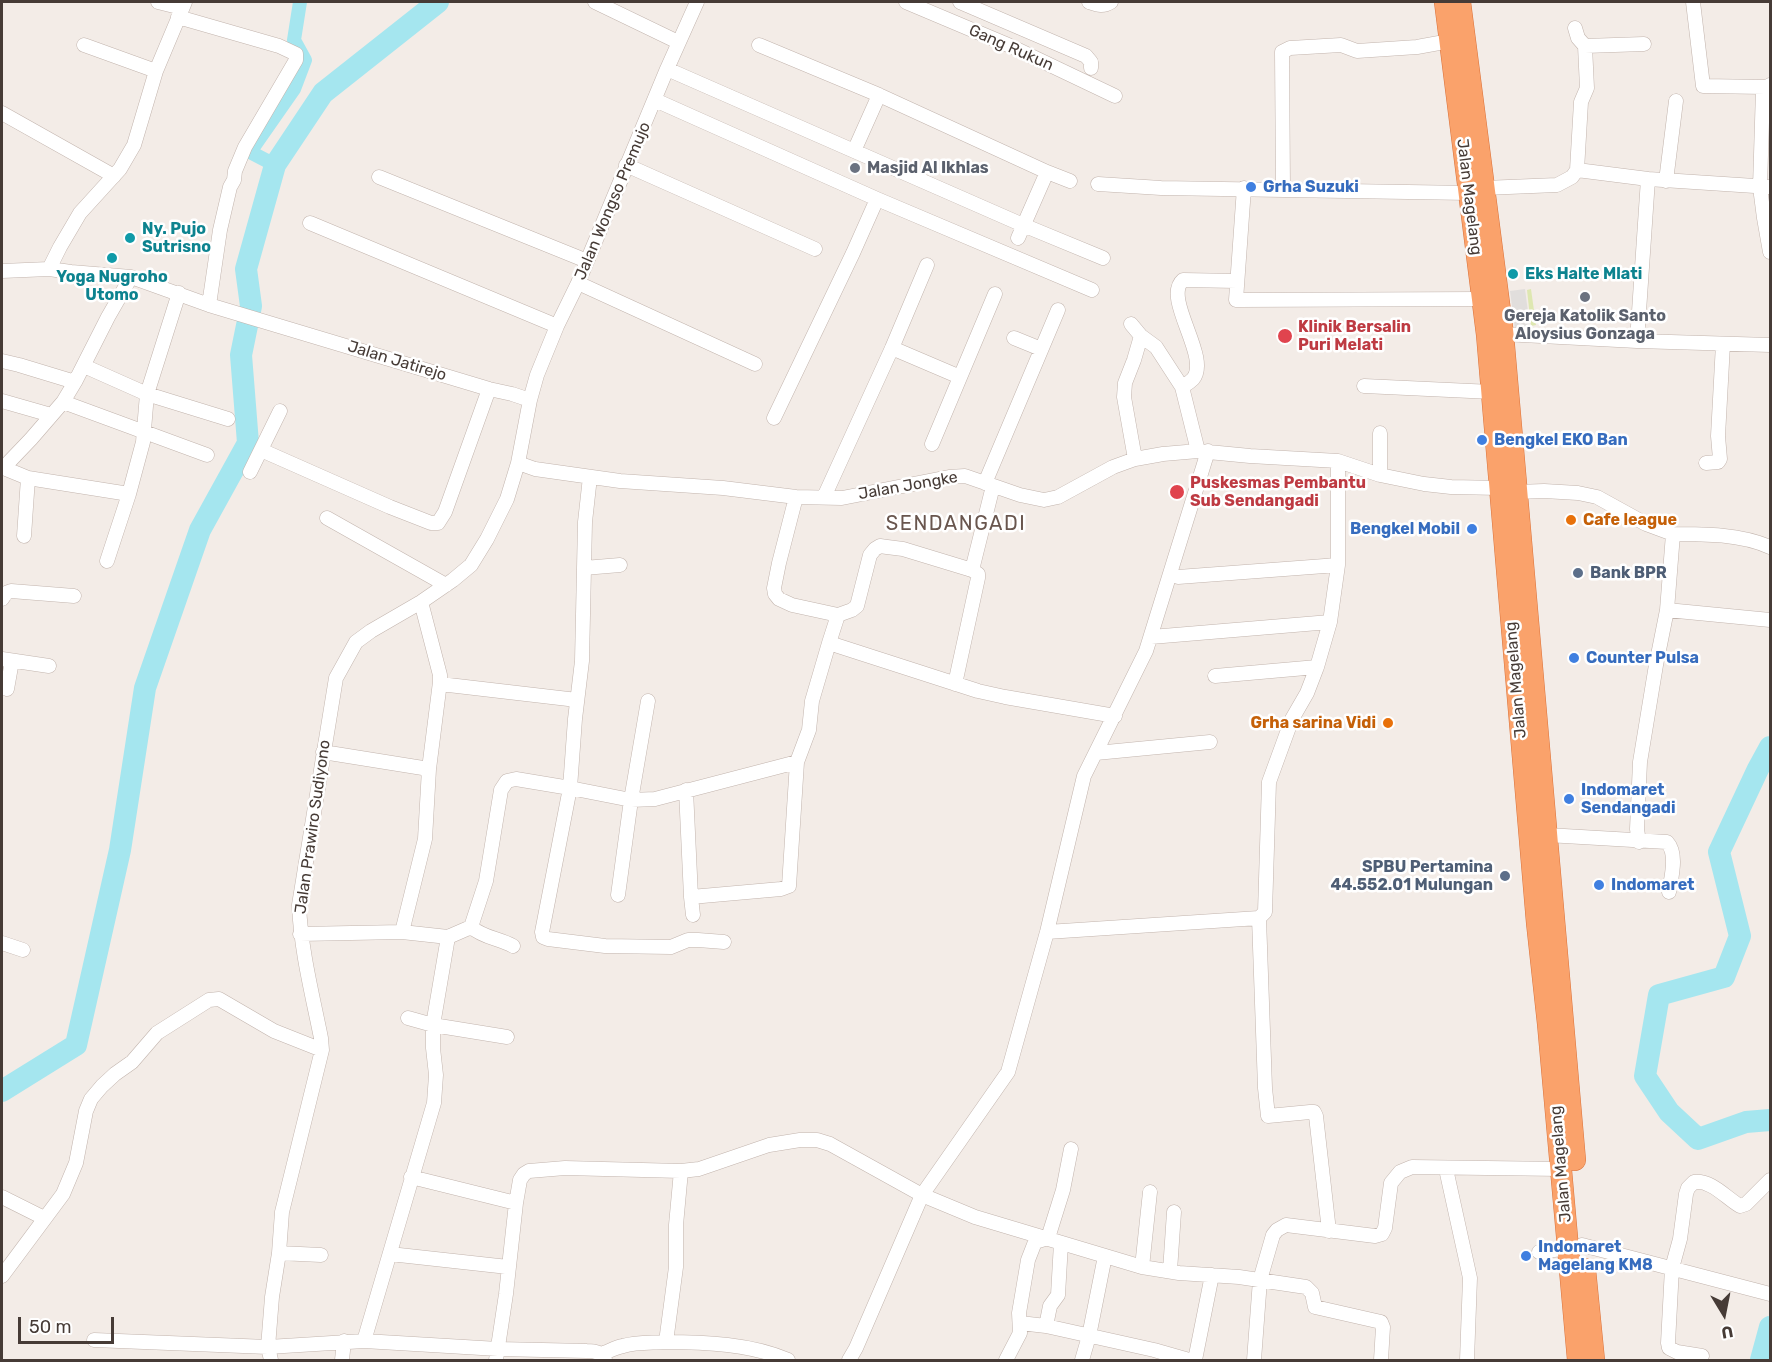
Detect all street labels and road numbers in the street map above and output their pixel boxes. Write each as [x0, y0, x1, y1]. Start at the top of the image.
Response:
street label: Gang Rukun [966, 21, 1056, 75]
street label: Jalan Wongso Premujo [571, 119, 655, 283]
street label: Jalan Magelang [1452, 138, 1486, 256]
street label: Jalan Jatirejo [345, 337, 449, 385]
street label: Jalan Jongke [857, 468, 959, 504]
street label: Jalan Magelang [1501, 621, 1531, 739]
street label: Jalan Prawiro Sudiyono [291, 739, 335, 915]
street label: Jalan Magelang [1546, 1105, 1576, 1223]

